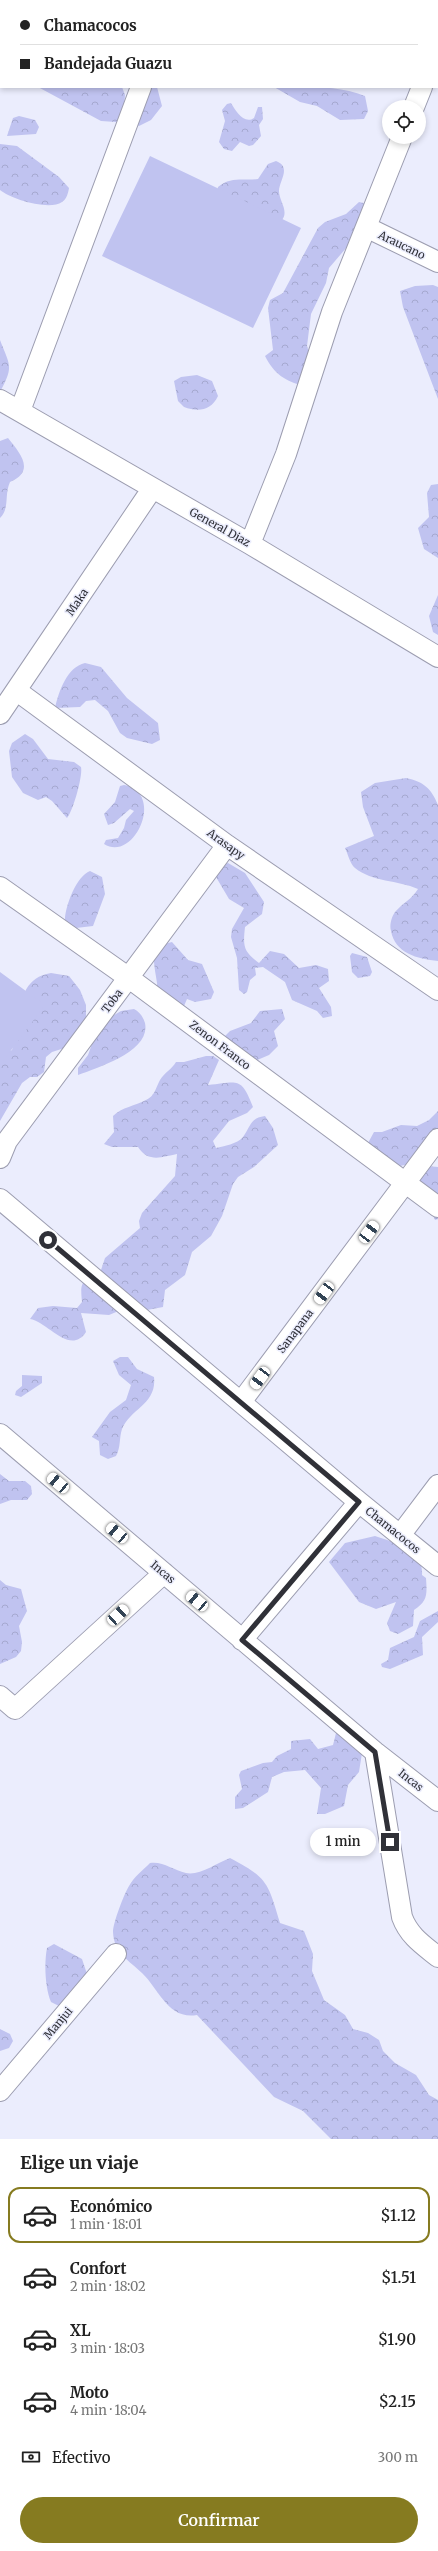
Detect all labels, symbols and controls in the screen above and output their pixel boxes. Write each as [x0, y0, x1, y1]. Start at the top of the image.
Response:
text: Chamacocos [44, 16, 137, 35]
text: Bandejada Guazu [44, 54, 172, 73]
map controls [382, 100, 426, 144]
button: locate [382, 100, 426, 144]
street label: Araucano [375, 227, 428, 263]
street label: General Diaz [187, 505, 253, 550]
street label: Maka [63, 586, 91, 618]
street label: Arasapy [204, 825, 248, 863]
street label: Toba [98, 986, 126, 1016]
street label: Zenon Franco [187, 1018, 254, 1073]
car [357, 1219, 381, 1245]
route start [39, 1231, 57, 1249]
car [312, 1280, 336, 1306]
street label: Sanapana [274, 1306, 316, 1356]
car [248, 1365, 272, 1391]
car [45, 1471, 71, 1495]
street label: Chamacocos [363, 1504, 423, 1556]
car [104, 1521, 130, 1545]
street label: Incas [148, 1558, 178, 1586]
car [184, 1589, 210, 1613]
car [105, 1602, 131, 1628]
street label: Incas [396, 1766, 426, 1794]
callout: 1 min [310, 1828, 376, 1856]
text: 1 min [326, 1833, 360, 1850]
route end [381, 1833, 399, 1851]
street label: Manjui [41, 2004, 76, 2042]
text: Elige un viaje [20, 2151, 139, 2174]
icon: car [22, 2197, 58, 2233]
text: Económico [70, 2197, 152, 2216]
text: $1.12 [381, 2206, 416, 2225]
text: 1 min · 18:01 [70, 2216, 142, 2233]
icon: car [22, 2259, 58, 2295]
text: Confort [70, 2259, 127, 2278]
text: $1.51 [381, 2268, 416, 2287]
text: 2 min · 18:02 [70, 2278, 146, 2295]
icon: car [22, 2321, 58, 2357]
text: XL [70, 2321, 91, 2340]
text: $1.90 [378, 2330, 416, 2349]
text: 3 min · 18:03 [70, 2340, 145, 2357]
icon: car [22, 2383, 58, 2419]
text: Moto [70, 2383, 109, 2402]
text: $2.15 [379, 2392, 416, 2411]
text: 4 min · 18:04 [70, 2402, 147, 2419]
icon: cash [20, 2446, 42, 2468]
text: Efectivo [52, 2448, 110, 2467]
text: 300 m [378, 2449, 418, 2466]
button: Confirmar [20, 2497, 418, 2543]

